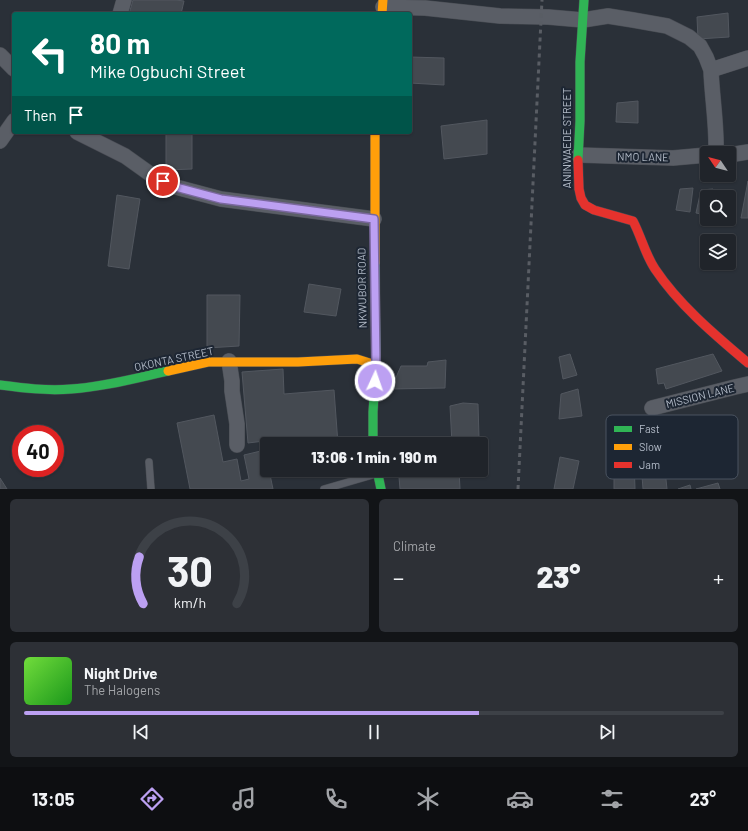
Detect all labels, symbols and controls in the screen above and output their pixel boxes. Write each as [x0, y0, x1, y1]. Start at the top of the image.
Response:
text: 80 m [90, 26, 150, 60]
icon: left [24, 28, 76, 80]
text: Mike Ogbuchi Street [90, 60, 246, 82]
street label: ANINWAEDE STREET [560, 88, 573, 188]
icon: arrive [65, 104, 87, 126]
text: Then [24, 106, 57, 124]
north arrow [700, 146, 736, 182]
map controls [700, 146, 736, 270]
street label: NMO LANE [617, 150, 669, 163]
pin [146, 164, 180, 198]
icon: arrive [152, 170, 174, 192]
button: search [700, 190, 736, 226]
button: layers [700, 234, 736, 270]
street label: NKWUBOR ROAD [354, 247, 369, 328]
street label: OKONTA STREET [133, 344, 215, 373]
position arrow [354, 360, 396, 402]
street label: MISSION LANE [664, 381, 736, 410]
legend [606, 415, 738, 479]
text: Fast [639, 422, 660, 435]
speed limit sign: 40 [12, 425, 64, 477]
text: Slow [639, 440, 662, 453]
text: 13:06 · 1 min · 190 m [311, 448, 437, 466]
text: Jam [639, 458, 660, 471]
text: Climate [393, 538, 436, 554]
text: 30 [166, 544, 213, 594]
text: 23° [536, 558, 581, 594]
text: − [393, 564, 404, 590]
text: + [713, 564, 724, 590]
text: km/h [173, 593, 206, 610]
text: Night Drive [84, 664, 157, 682]
text: The Halogens [84, 682, 160, 698]
icon: previous [130, 721, 152, 743]
icon: pause [363, 721, 385, 743]
icon: next [596, 721, 618, 743]
icon: directions [138, 785, 166, 813]
icon: music [230, 785, 258, 813]
icon: phone [322, 785, 350, 813]
icon: climate [414, 785, 442, 813]
icon: car [506, 785, 534, 813]
icon: filters [598, 785, 626, 813]
text: 13:05 [32, 788, 75, 810]
text: 23° [690, 788, 716, 810]

